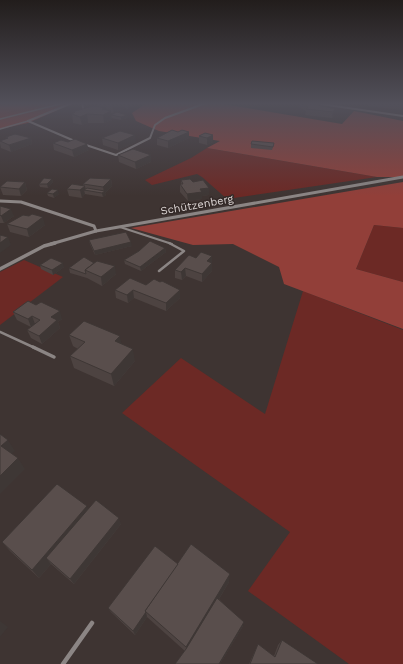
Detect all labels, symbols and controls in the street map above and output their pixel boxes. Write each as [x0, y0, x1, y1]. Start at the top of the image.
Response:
street label: Schützenberg [160, 192, 235, 218]

